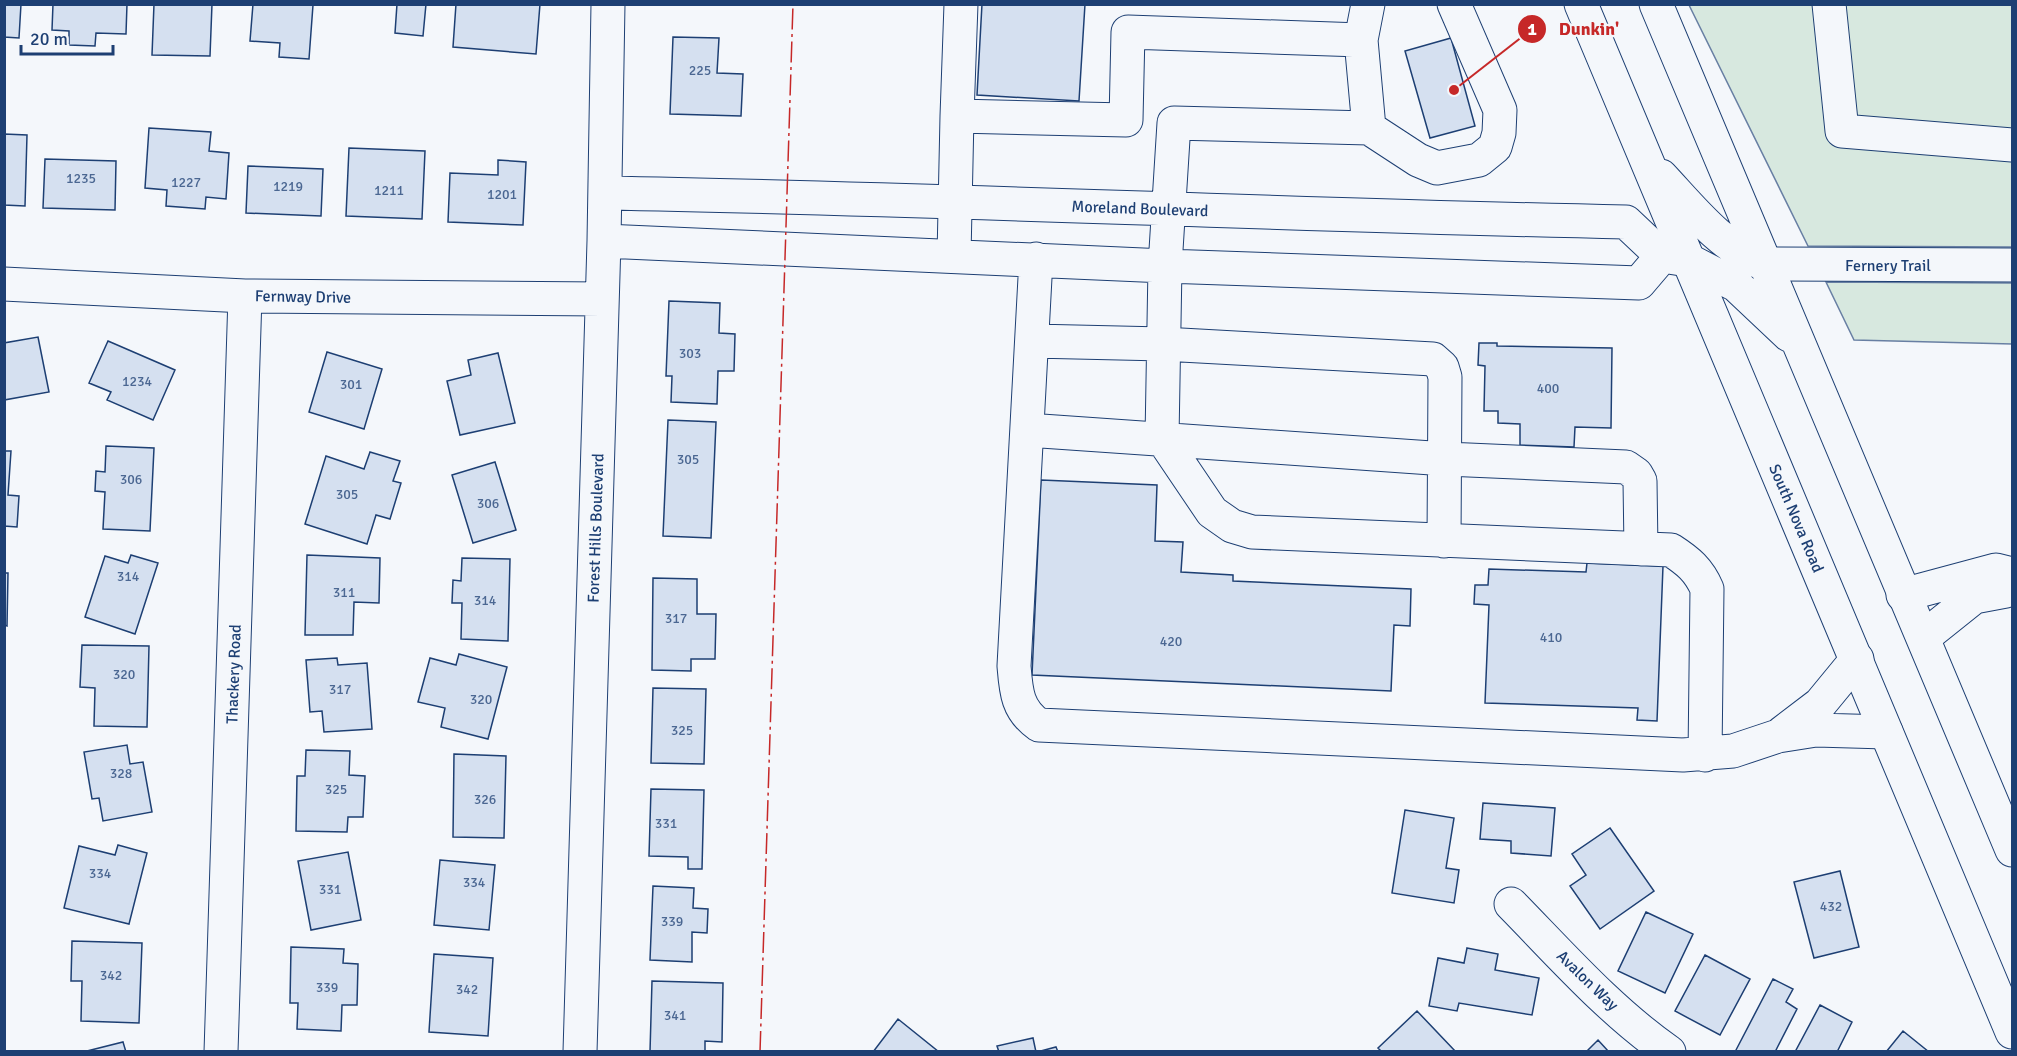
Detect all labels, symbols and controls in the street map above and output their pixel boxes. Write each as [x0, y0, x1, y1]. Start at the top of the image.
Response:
callout: Dunkin' [1517, 11, 1631, 47]
scale bar [21, 18, 112, 56]
text: 1 [1527, 18, 1537, 40]
text: Dunkin' [1559, 18, 1619, 40]
text: 20 m [30, 28, 68, 50]
house number: 225 [689, 62, 711, 79]
house number: 1235 [66, 170, 96, 187]
house number: 1227 [171, 174, 201, 191]
house number: 1219 [273, 178, 303, 195]
house number: 1211 [374, 182, 404, 199]
house number: 1201 [487, 186, 517, 203]
street label: Moreland Boulevard [1071, 197, 1209, 221]
street label: Fernery Trail [1845, 256, 1931, 276]
street label: Fernway Drive [255, 286, 351, 308]
house number: 303 [679, 345, 701, 362]
house number: 1234 [122, 373, 153, 390]
house number: 301 [340, 376, 362, 393]
house number: 400 [1537, 380, 1559, 397]
house number: 305 [677, 451, 699, 468]
street label: Forest Hills Boulevard [583, 453, 609, 603]
street label: South Nova Road [1764, 461, 1828, 576]
house number: 306 [120, 471, 142, 488]
house number: 305 [336, 486, 358, 503]
house number: 306 [477, 495, 499, 512]
house number: 314 [117, 568, 140, 585]
house number: 311 [333, 584, 355, 601]
house number: 314 [474, 592, 497, 609]
house number: 317 [665, 610, 687, 627]
street label: Thackery Road [222, 624, 246, 724]
house number: 410 [1540, 629, 1562, 646]
house number: 420 [1160, 633, 1182, 650]
house number: 320 [113, 666, 135, 683]
house number: 317 [329, 681, 351, 698]
house number: 320 [470, 691, 492, 708]
house number: 325 [671, 722, 693, 739]
house number: 328 [110, 765, 132, 782]
house number: 325 [325, 781, 347, 798]
house number: 326 [474, 791, 496, 808]
house number: 331 [655, 815, 677, 832]
house number: 334 [89, 865, 112, 882]
house number: 334 [463, 874, 486, 891]
house number: 331 [319, 881, 341, 898]
house number: 432 [1820, 898, 1842, 915]
house number: 339 [661, 913, 683, 930]
street label: Avalon Way [1552, 946, 1623, 1016]
house number: 342 [100, 967, 122, 984]
house number: 339 [316, 979, 338, 996]
house number: 342 [456, 981, 478, 998]
house number: 341 [664, 1007, 686, 1024]

